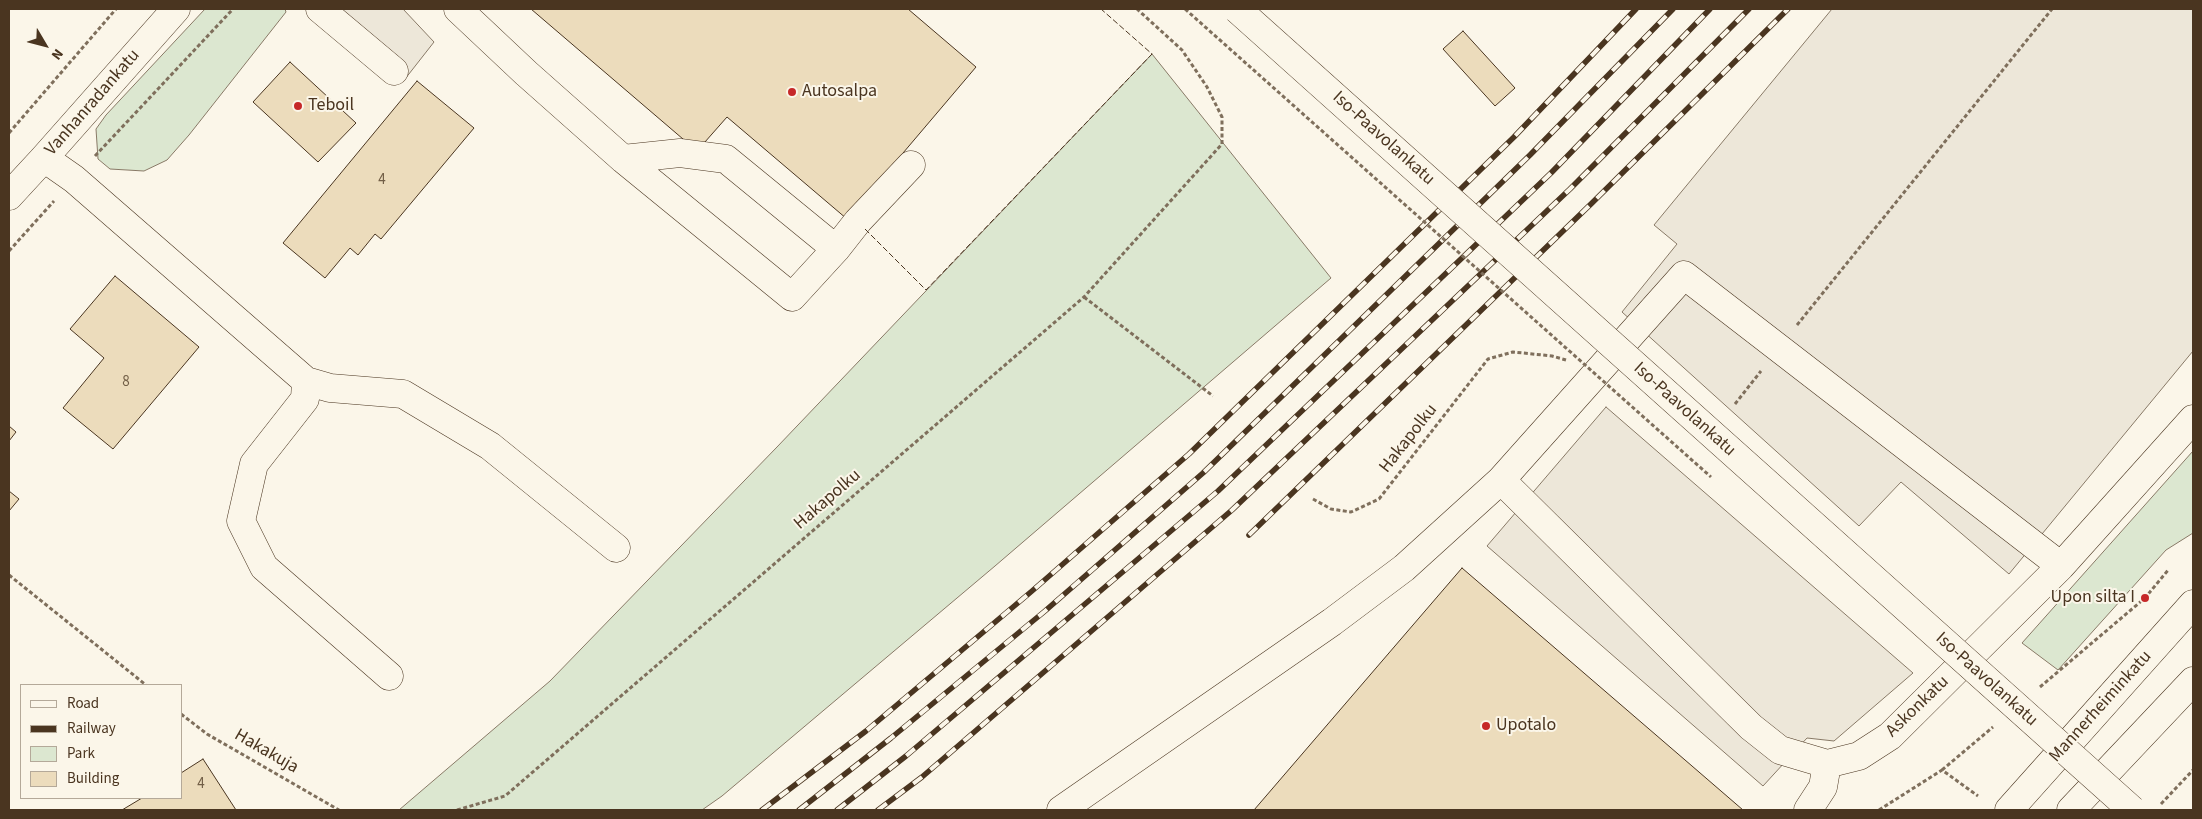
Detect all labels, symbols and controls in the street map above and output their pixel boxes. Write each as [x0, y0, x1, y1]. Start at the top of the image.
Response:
north arrow [20, 20, 70, 70]
text: N [46, 44, 68, 64]
street label: Vanhanradankatu [41, 45, 145, 161]
place label: Autosalpa [802, 81, 877, 103]
marker: Autosalpa [786, 86, 798, 98]
street label: Iso-Paavolankatu [1327, 87, 1439, 191]
place label: Teboil [308, 95, 354, 117]
marker: Teboil [292, 100, 304, 112]
house number: 4 [378, 172, 386, 190]
street label: Iso-Paavolankatu [1628, 358, 1740, 462]
house number: 8 [122, 374, 130, 392]
street label: Hakapolku [1375, 400, 1443, 478]
street label: Hakapolku [790, 465, 866, 535]
place label: Upon silta I [2051, 587, 2135, 609]
marker: Upon silta I [2139, 592, 2151, 604]
street label: Iso-Paavolankatu [1930, 628, 2042, 732]
street label: Mannerheiminkatu [2045, 647, 2157, 767]
street label: Askonkatu [1882, 672, 1954, 742]
legend [20, 684, 182, 799]
text: Road [67, 693, 99, 714]
place label: Upotalo [1496, 715, 1556, 737]
text: Railway [67, 718, 116, 739]
marker: Upotalo [1480, 720, 1492, 732]
street label: Hakakuja [230, 725, 302, 779]
text: Park [67, 743, 95, 764]
text: Building [67, 768, 119, 789]
house number: 4 [197, 776, 205, 794]

